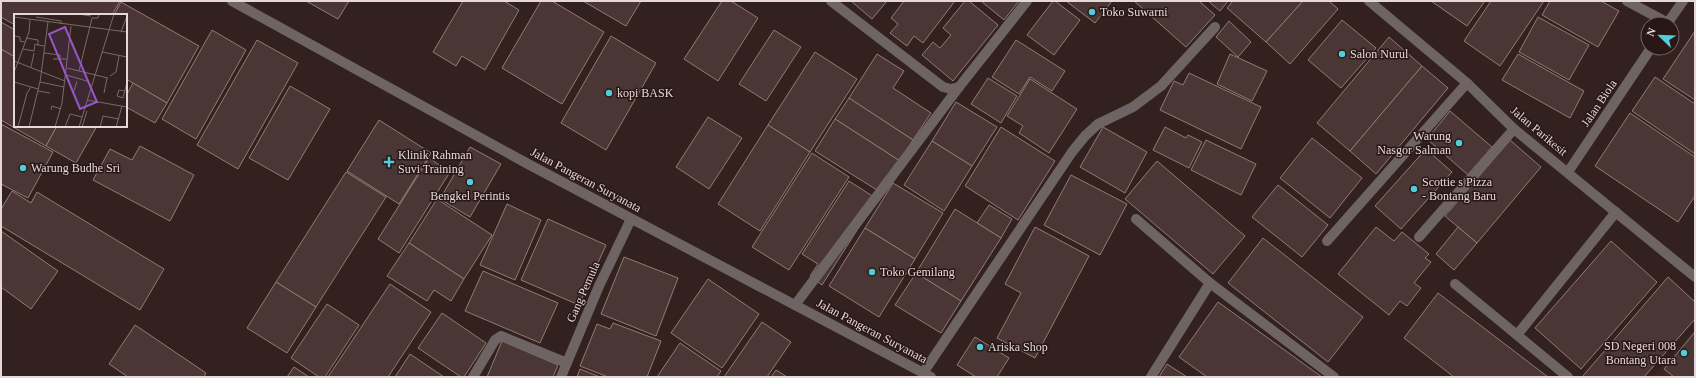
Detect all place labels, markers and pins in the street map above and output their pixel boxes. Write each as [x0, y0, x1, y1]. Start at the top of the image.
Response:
place label: Toko Suwarni [1100, 5, 1168, 19]
marker: Toko Suwarni [1087, 7, 1097, 17]
place label: Salon Nurul [1350, 47, 1409, 61]
marker: Salon Nurul [1337, 49, 1347, 59]
place label: kopi BASK [617, 86, 674, 100]
marker: kopi BASK [604, 88, 614, 98]
place label: Warung Nasgor Salman [1377, 129, 1451, 157]
marker: Warung Nasgor Salman [1454, 138, 1464, 148]
place label: Klinik Rahman Suvi Training [398, 148, 472, 176]
marker: Klinik Rahman Suvi Training [383, 156, 395, 168]
place label: Warung Budhe Sri [31, 161, 121, 175]
marker: Warung Budhe Sri [18, 163, 28, 173]
place label: Scottie s Pizza - Bontang Baru [1422, 175, 1496, 203]
marker: Bengkel Perintis [465, 177, 475, 187]
marker: Scottie s Pizza - Bontang Baru [1409, 184, 1419, 194]
place label: Bengkel Perintis [430, 189, 510, 203]
place label: Toko Gemilang [880, 265, 955, 279]
marker: Toko Gemilang [867, 267, 877, 277]
place label: SD Negeri 008 Bontang Utara [1604, 339, 1677, 367]
place label: Ariska Shop [988, 340, 1048, 354]
marker: Ariska Shop [975, 342, 985, 352]
marker: SD Negeri 008 Bontang Utara [1679, 348, 1689, 358]

